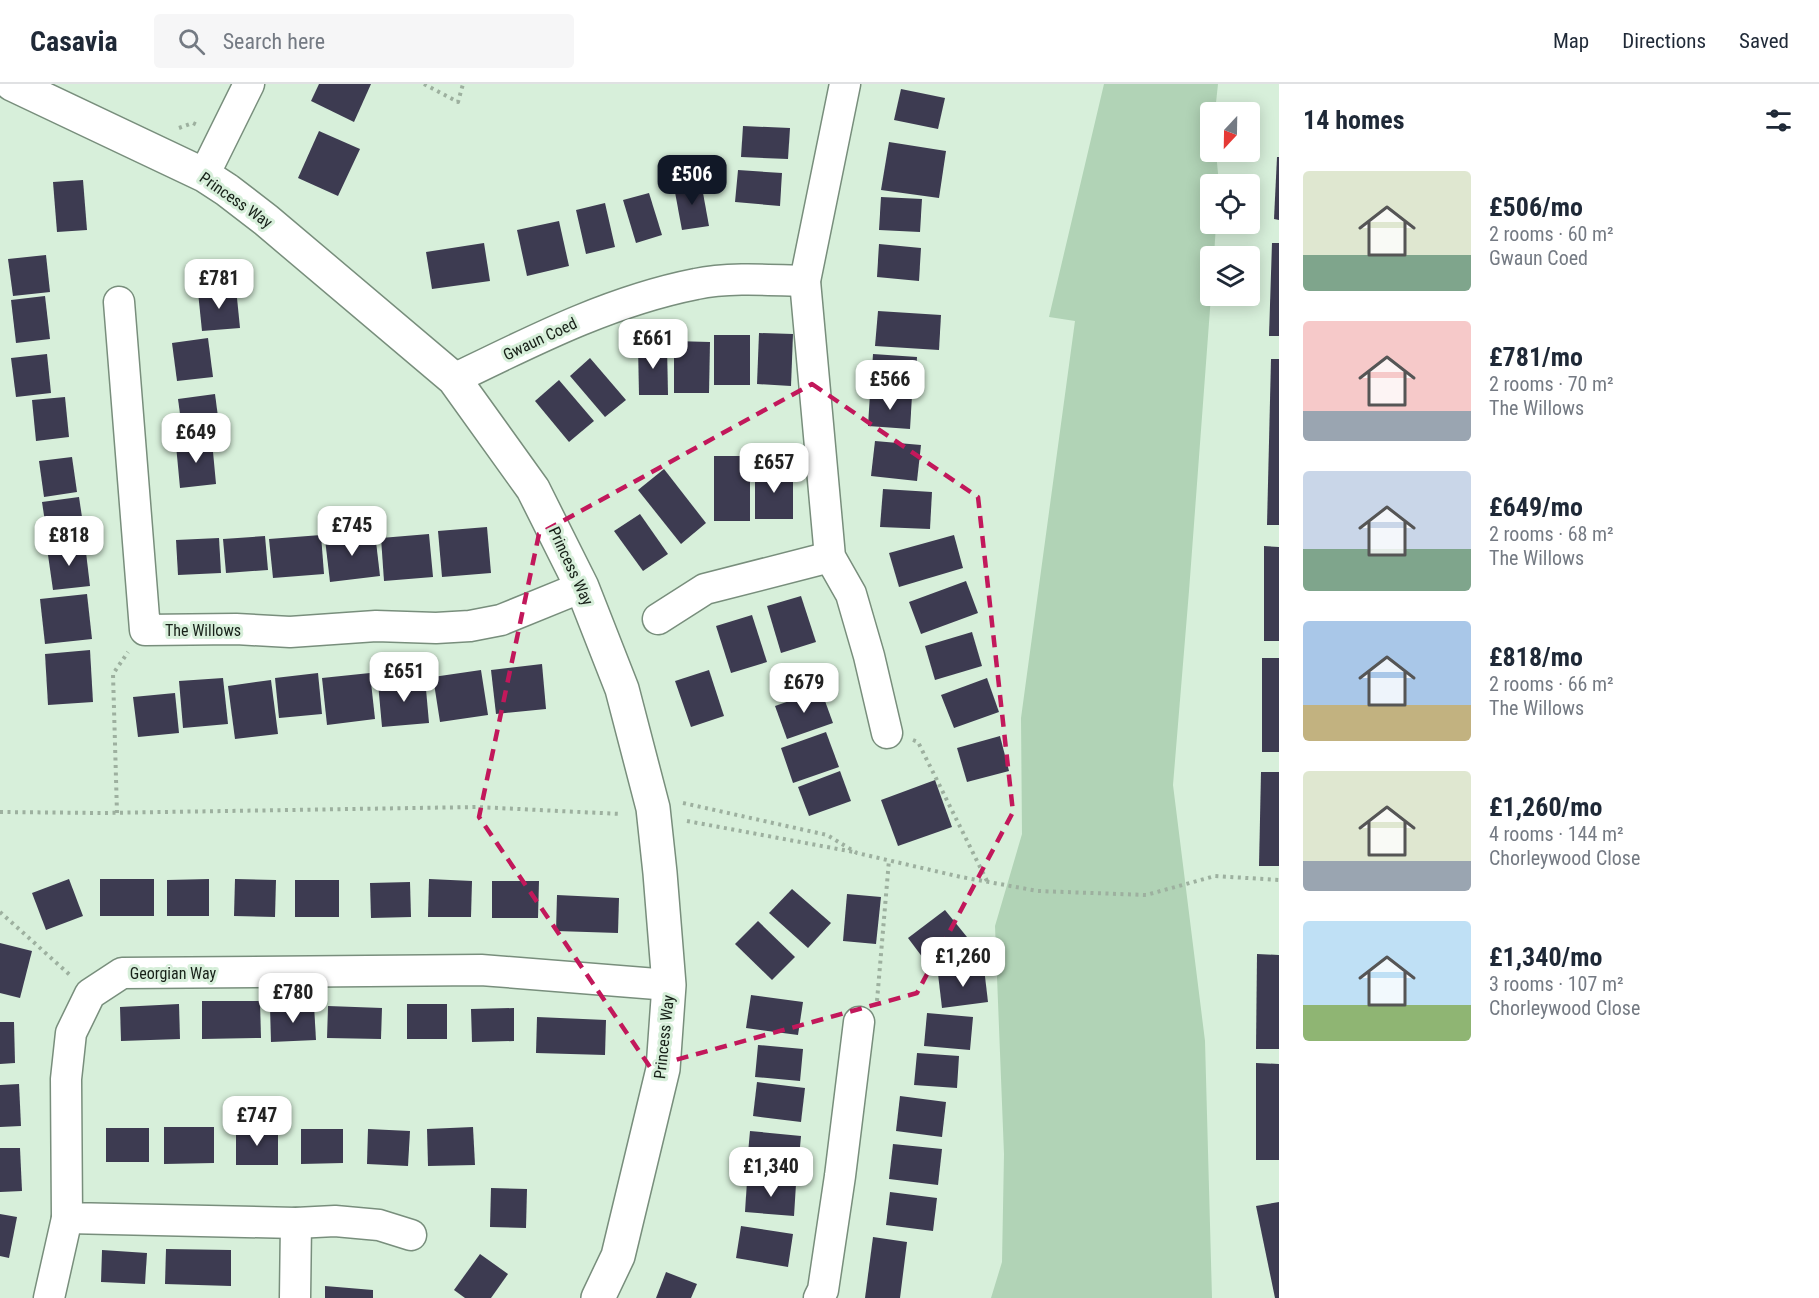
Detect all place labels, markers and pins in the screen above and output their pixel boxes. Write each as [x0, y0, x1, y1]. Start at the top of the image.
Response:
pin: £506 [656, 155, 728, 206]
pin: £781 [183, 259, 255, 310]
pin: £661 [617, 319, 689, 370]
pin: £566 [854, 360, 926, 411]
pin: £649 [160, 413, 232, 464]
pin: £657 [738, 443, 810, 494]
pin: £745 [316, 506, 388, 557]
pin: £818 [33, 516, 105, 567]
pin: £651 [368, 652, 440, 703]
pin: £679 [768, 663, 840, 714]
pin: £1,260 [914, 937, 1012, 988]
pin: £780 [257, 973, 329, 1024]
pin: £747 [221, 1096, 293, 1147]
pin: £1,340 [722, 1147, 820, 1198]

